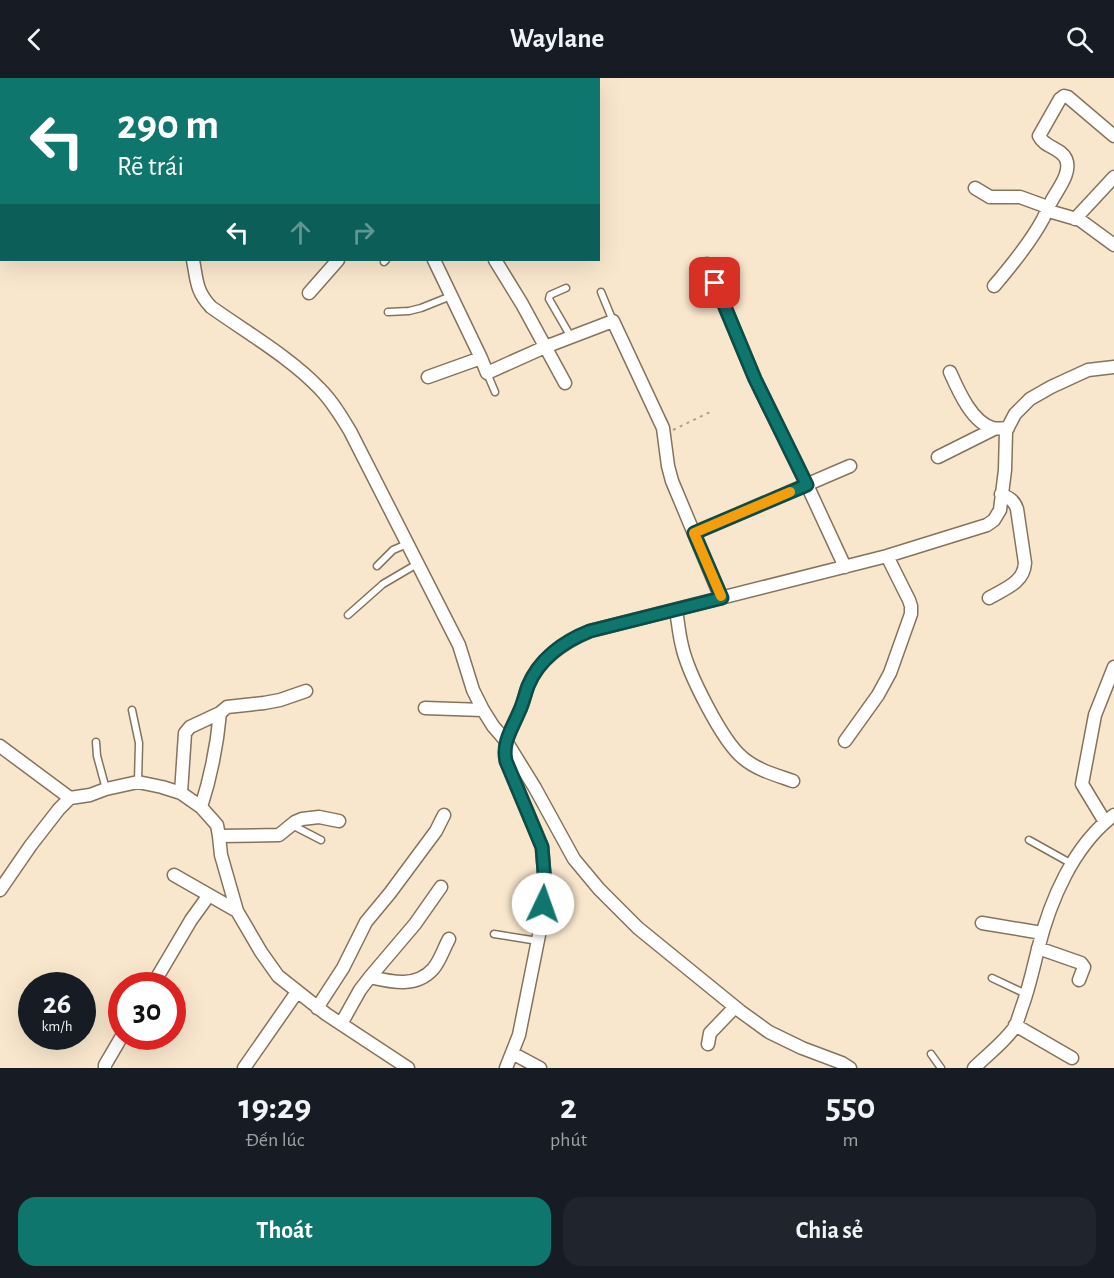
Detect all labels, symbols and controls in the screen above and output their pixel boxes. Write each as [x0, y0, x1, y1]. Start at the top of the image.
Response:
icon: back [18, 23, 51, 56]
icon: search [1063, 23, 1096, 56]
text: Waylane [510, 25, 604, 52]
icon: left [18, 102, 96, 180]
text: 290 m [117, 104, 219, 146]
text: Rẽ trái [117, 153, 184, 180]
icon: left [221, 216, 254, 249]
icon: ahead [284, 216, 317, 249]
icon: right [347, 216, 380, 249]
pin [689, 257, 740, 308]
icon: arrive [698, 266, 731, 299]
position arrow [511, 872, 575, 936]
speed limit sign: 30 [108, 972, 186, 1050]
text: 26 [43, 989, 71, 1019]
text: km/h [42, 1019, 72, 1034]
text: 19:29 [239, 1089, 311, 1125]
text: 2 [560, 1089, 577, 1125]
text: 550 [826, 1089, 875, 1125]
text: Đến lúc [245, 1130, 304, 1150]
text: phút [550, 1130, 587, 1150]
text: m [843, 1130, 859, 1150]
button: Thoát [18, 1197, 551, 1266]
button: Chia sẻ [563, 1197, 1096, 1266]

